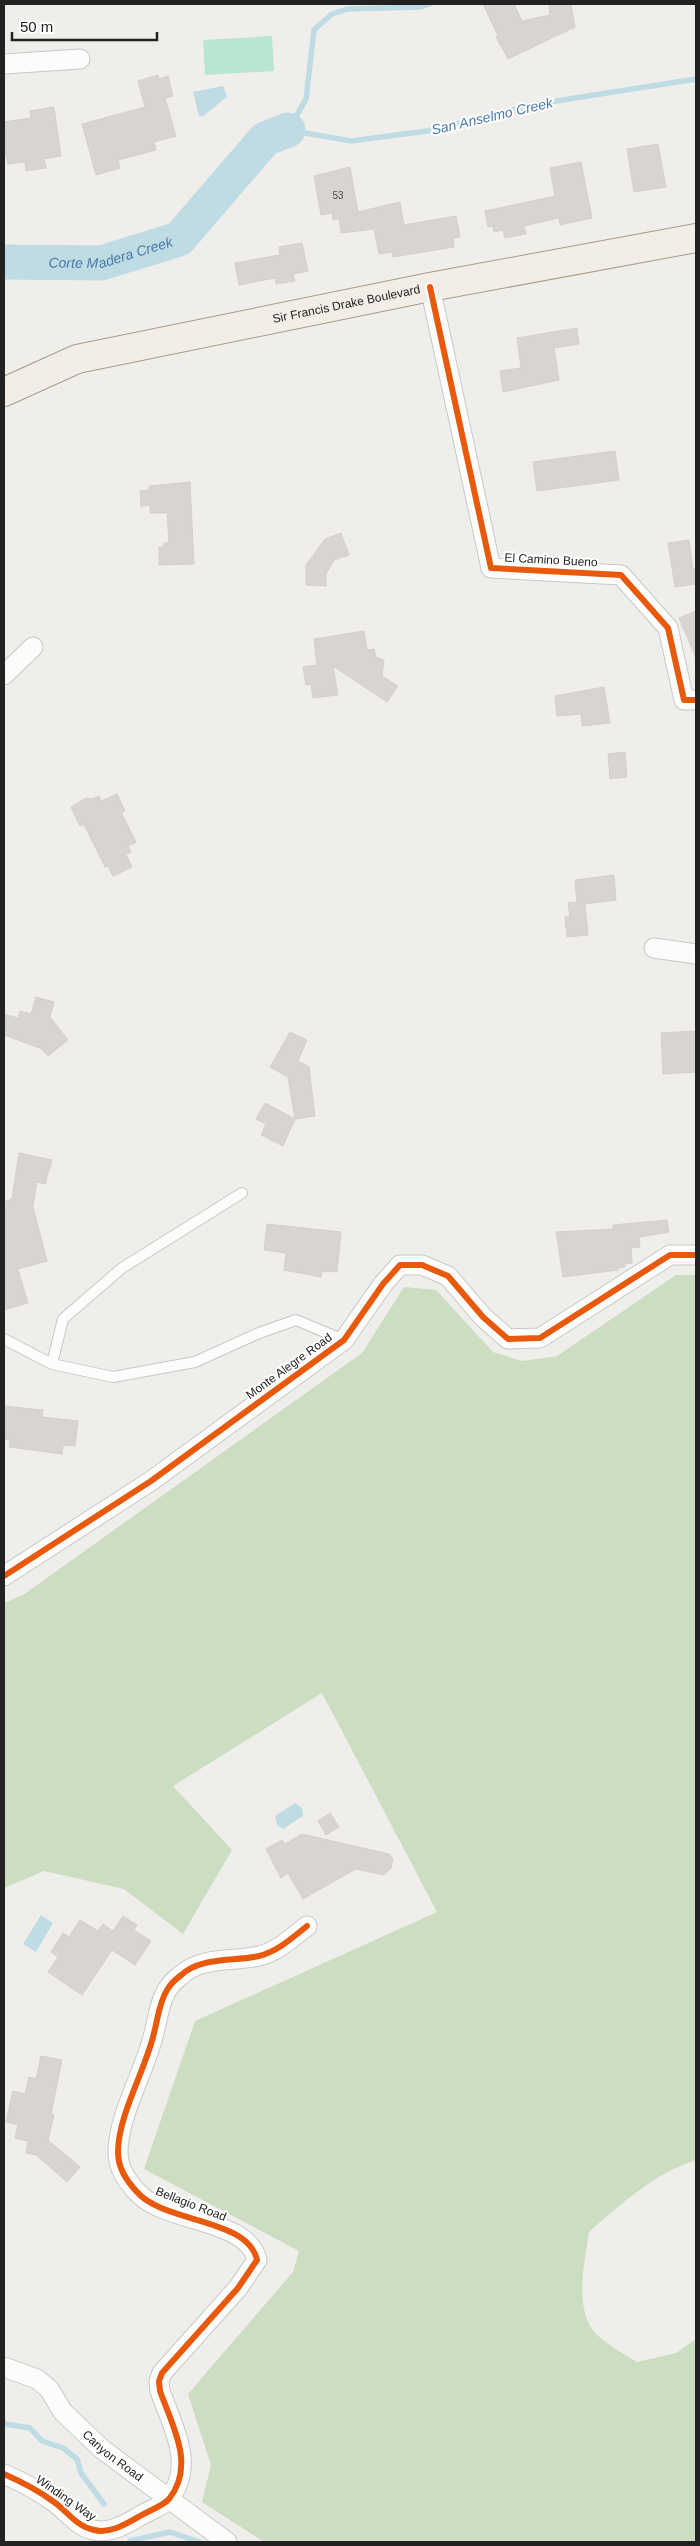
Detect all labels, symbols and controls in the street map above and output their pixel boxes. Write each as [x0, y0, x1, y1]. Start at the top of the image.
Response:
scale bar [12, 10, 158, 42]
text: 50 m [20, 18, 53, 35]
water label: San Anselmo Creek [430, 94, 555, 138]
house number: 53 [332, 190, 344, 201]
water label: Corte Madera Creek [48, 233, 176, 271]
street label: Sir Francis Drake Boulevard [271, 282, 421, 326]
street label: El Camino Bueno [504, 551, 598, 569]
street label: Monte Alegre Road [243, 1330, 335, 1402]
street label: Bellagio Road [154, 2184, 228, 2224]
street label: Canyon Road [80, 2427, 146, 2484]
street label: Winding Way [33, 2472, 99, 2524]

